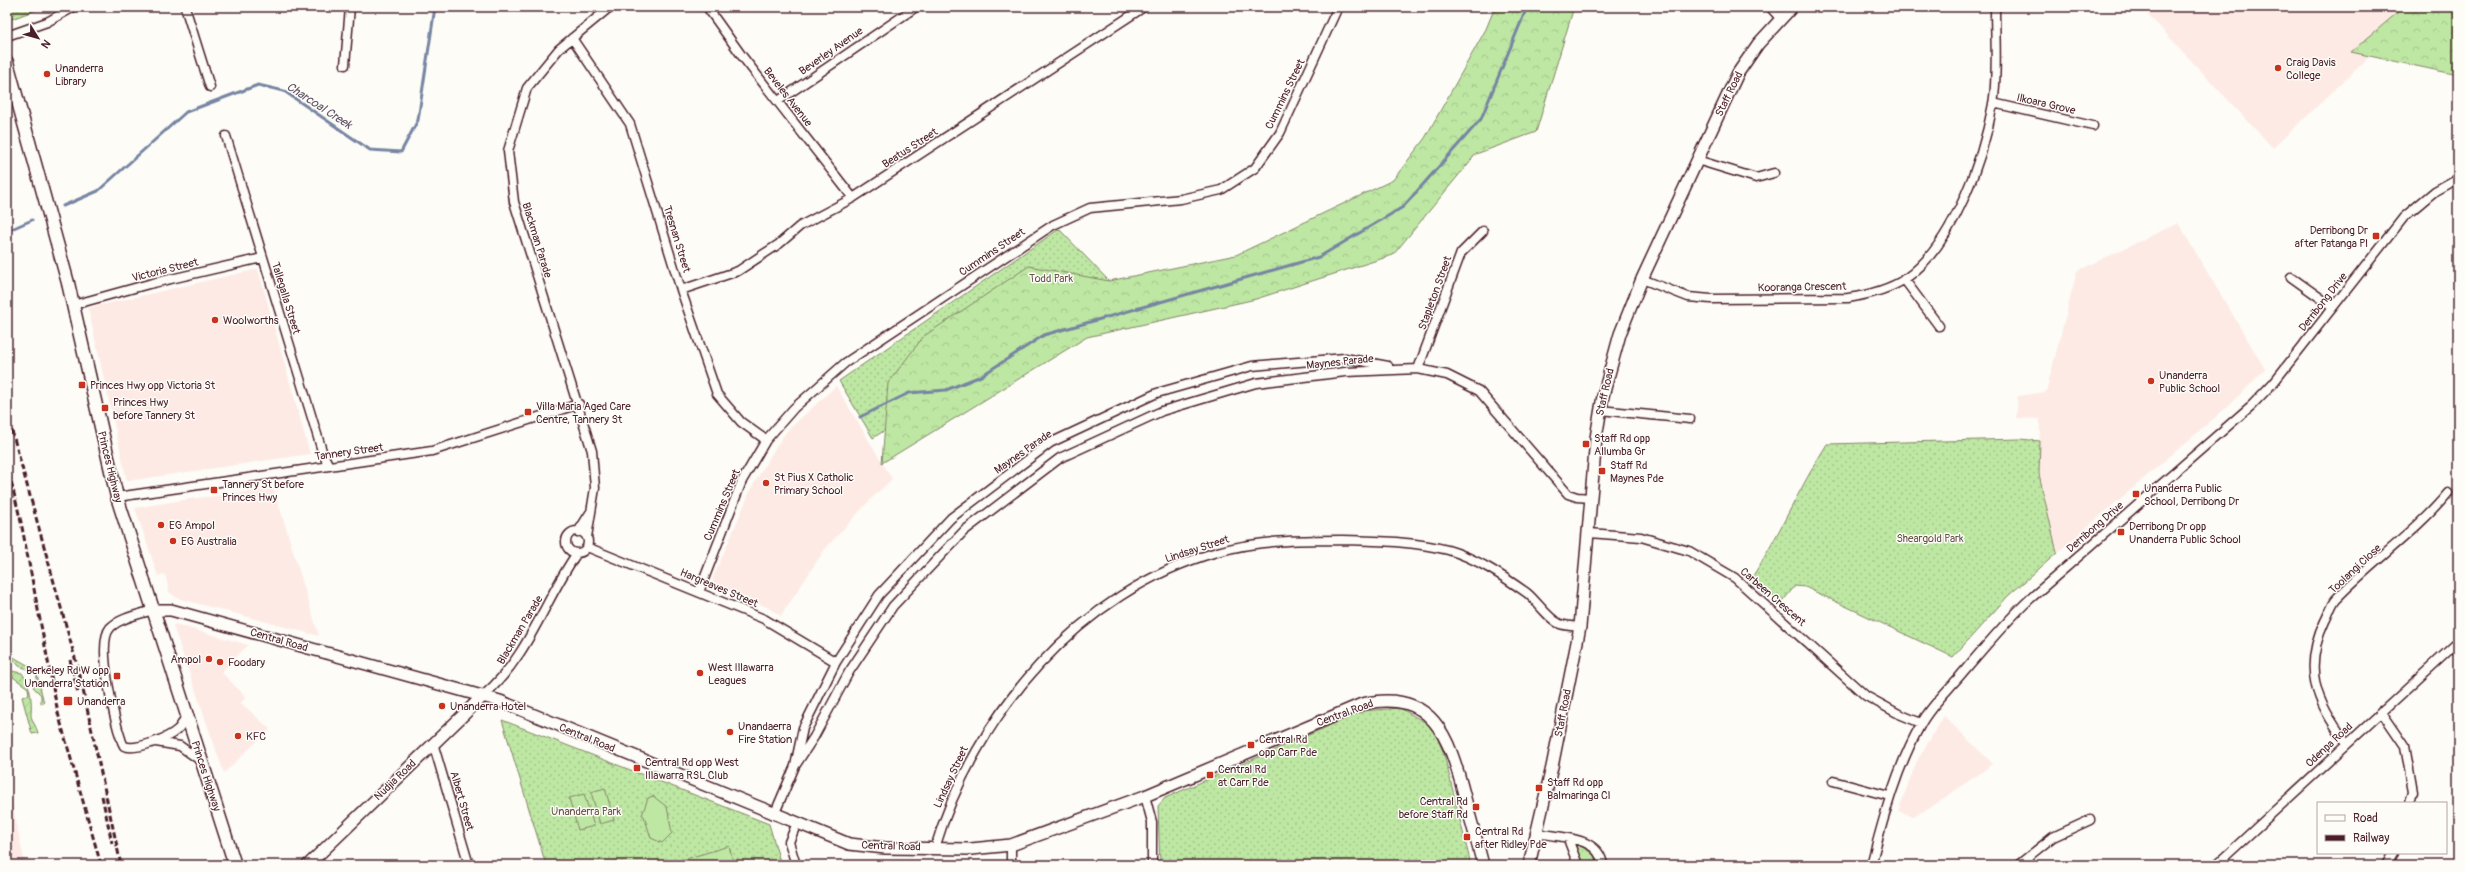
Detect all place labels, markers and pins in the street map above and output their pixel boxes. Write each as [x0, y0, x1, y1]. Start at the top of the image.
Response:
place label: Craig Davis College [2286, 56, 2336, 82]
place label: Unanderra Library [55, 62, 103, 88]
marker: Craig Davis College [2273, 63, 2283, 73]
marker: Unanderra Library [42, 69, 52, 79]
place label: Derribong Dr after Patanga Pl [2295, 224, 2368, 250]
marker: Derribong Dr after Patanga Pl [2371, 231, 2381, 241]
place label: Woolworths [223, 314, 279, 327]
marker: Woolworths [210, 315, 220, 325]
place label: Unanderra Public School [2159, 369, 2220, 395]
marker: Unanderra Public School [2146, 376, 2156, 386]
place label: Princes Hwy opp Victoria St [90, 379, 216, 392]
marker: Princes Hwy opp Victoria St [77, 380, 87, 390]
place label: Princes Hwy before Tannery St [113, 396, 196, 422]
place label: Villa Maria Aged Care Centre, Tannery St [536, 400, 631, 426]
marker: Princes Hwy before Tannery St [100, 403, 110, 413]
marker: Villa Maria Aged Care Centre, Tannery St [523, 407, 533, 417]
place label: Staff Rd opp Allumba Gr [1594, 432, 1650, 458]
marker: Staff Rd opp Allumba Gr [1581, 439, 1591, 449]
place label: Staff Rd Maynes Pde [1610, 459, 1664, 485]
marker: Staff Rd Maynes Pde [1597, 466, 1607, 476]
place label: St Pius X Catholic Primary School [774, 471, 854, 497]
place label: Tannery St before Princes Hwy [222, 478, 305, 504]
marker: St Pius X Catholic Primary School [761, 478, 771, 488]
place label: Unanderra Public School, Derribong Dr [2144, 482, 2239, 508]
marker: Tannery St before Princes Hwy [209, 485, 219, 495]
marker: Unanderra Public School, Derribong Dr [2131, 489, 2141, 499]
place label: EG Ampol [169, 519, 215, 532]
marker: EG Ampol [156, 520, 166, 530]
place label: Derribong Dr opp Unanderra Public School [2129, 520, 2241, 546]
marker: Derribong Dr opp Unanderra Public School [2116, 527, 2126, 537]
place label: EG Australia [181, 535, 237, 548]
marker: EG Australia [168, 536, 178, 546]
place label: Ampol [171, 653, 201, 666]
marker: Ampol [204, 654, 214, 664]
place label: Foodary [228, 656, 265, 669]
marker: Foodary [215, 657, 225, 667]
place label: West Illawarra Leagues [708, 661, 774, 687]
place label: Berkeley Rd W opp Unanderra Station [24, 664, 109, 690]
marker: West Illawarra Leagues [695, 668, 705, 678]
marker: Berkeley Rd W opp Unanderra Station [112, 671, 122, 681]
marker: Unanderra [62, 695, 74, 707]
place label: Unanderra [77, 695, 125, 708]
place label: Unanderra Hotel [450, 700, 526, 713]
marker: Unanderra Hotel [437, 701, 447, 711]
place label: Unandaerra Fire Station [738, 720, 792, 746]
marker: Unandaerra Fire Station [725, 727, 735, 737]
place label: KFC [246, 730, 266, 743]
marker: KFC [233, 731, 243, 741]
place label: Central Rd opp Carr Pde [1259, 733, 1318, 759]
marker: Central Rd opp Carr Pde [1246, 740, 1256, 750]
place label: Central Rd opp West Illawarra RSL Club [645, 756, 739, 782]
marker: Central Rd opp West Illawarra RSL Club [632, 763, 642, 773]
place label: Central Rd at Carr Pde [1218, 763, 1269, 789]
marker: Central Rd at Carr Pde [1205, 770, 1215, 780]
place label: Staff Rd opp Balmaringa Cl [1547, 776, 1610, 802]
marker: Staff Rd opp Balmaringa Cl [1534, 783, 1544, 793]
place label: Central Rd before Staff Rd [1399, 795, 1468, 821]
marker: Central Rd before Staff Rd [1471, 802, 1481, 812]
place label: Central Rd after Ridley Pde [1475, 825, 1547, 851]
marker: Central Rd after Ridley Pde [1462, 832, 1472, 842]

